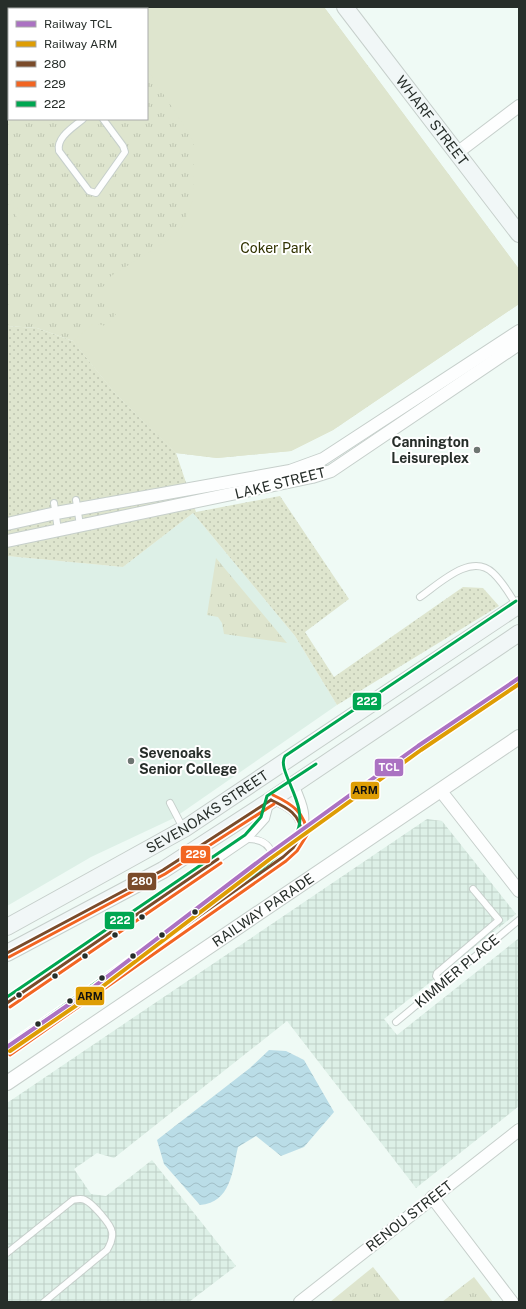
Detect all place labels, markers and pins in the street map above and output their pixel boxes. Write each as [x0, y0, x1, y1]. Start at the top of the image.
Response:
place label: Cannington Leisureplex [391, 434, 469, 466]
marker: Cannington Leisureplex [472, 445, 482, 455]
place label: Sevenoaks Senior College [139, 745, 237, 777]
marker: Sevenoaks Senior College [126, 756, 136, 766]
unlabelled marker [190, 907, 200, 917]
unlabelled marker [137, 912, 147, 922]
unlabelled marker [110, 930, 120, 940]
unlabelled marker [157, 930, 167, 940]
unlabelled marker [80, 951, 90, 961]
unlabelled marker [128, 951, 138, 961]
unlabelled marker [50, 971, 60, 981]
unlabelled marker [97, 973, 107, 983]
unlabelled marker [14, 990, 24, 1000]
unlabelled marker [65, 996, 75, 1006]
unlabelled marker [33, 1019, 43, 1029]

